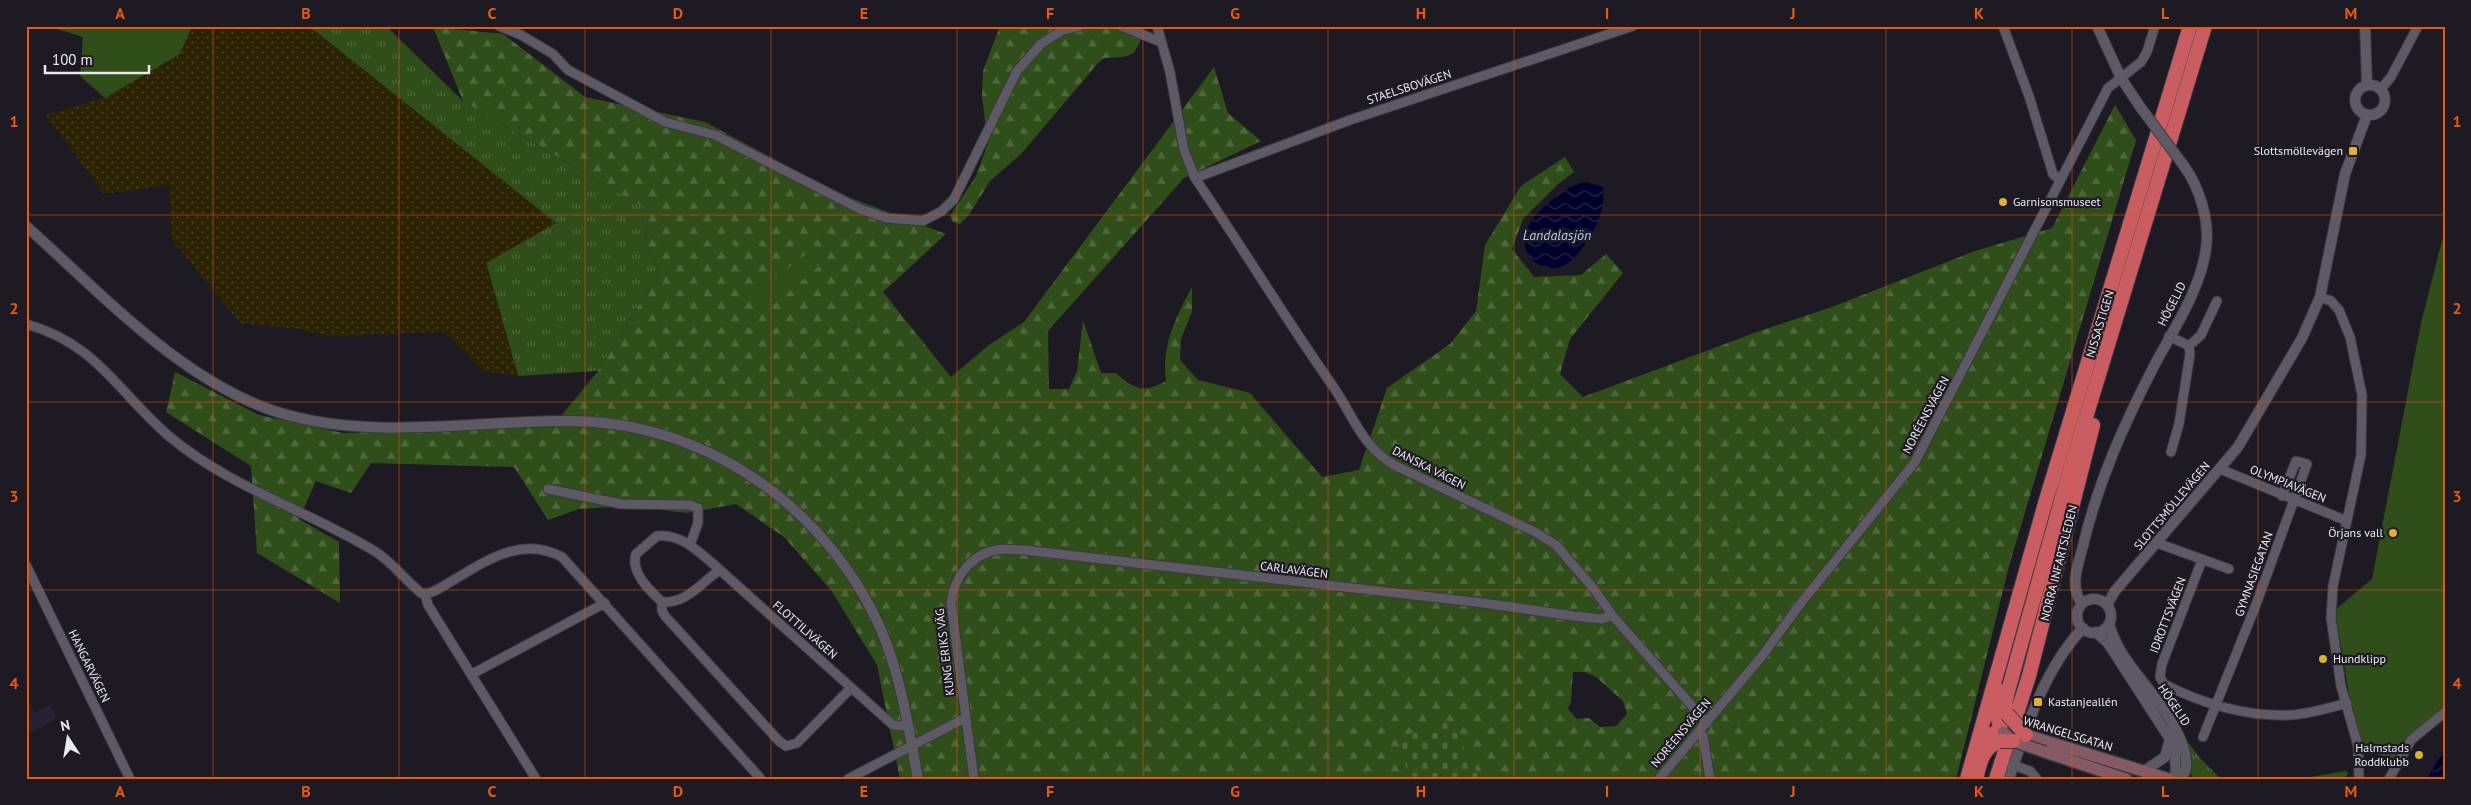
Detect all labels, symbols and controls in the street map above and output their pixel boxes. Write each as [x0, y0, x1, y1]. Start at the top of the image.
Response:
text: A [115, 3, 125, 23]
text: B [301, 3, 311, 23]
text: C [488, 3, 497, 23]
text: D [673, 3, 683, 23]
text: E [860, 3, 868, 23]
text: F [1046, 3, 1054, 23]
text: G [1230, 3, 1240, 23]
text: H [1416, 3, 1426, 23]
text: I [1605, 3, 1609, 23]
text: J [1789, 3, 1796, 23]
text: K [1974, 3, 1984, 23]
text: L [2161, 3, 2170, 23]
text: M [2345, 3, 2357, 23]
scale bar [45, 42, 149, 74]
text: 100 m [52, 50, 93, 69]
street label: STAELSBOVÄGEN [1365, 66, 1453, 107]
text: 1 [9, 111, 19, 131]
text: 1 [2452, 111, 2462, 131]
place label: Slottsmöllevägen [2254, 143, 2343, 158]
marker: Slottsmöllevägen [2347, 145, 2359, 157]
place label: Garnisonsmuseet [2013, 194, 2101, 209]
marker: Garnisonsmuseet [1997, 196, 2009, 208]
water label: Landalasjön [1523, 226, 1591, 244]
street label: HÖGELID [2154, 279, 2189, 328]
street label: NISSASTIGEN [2082, 288, 2117, 359]
text: 2 [9, 298, 19, 318]
text: 2 [2452, 298, 2462, 318]
street label: NORÉENSVÄGEN [1899, 373, 1952, 456]
street label: DANSKA VÄGEN [1390, 443, 1468, 492]
street label: SLOTTSMÖLLEVÄGEN [2130, 458, 2213, 553]
street label: OLYMPIAVÄGEN [2248, 461, 2328, 506]
text: 3 [9, 486, 19, 506]
text: 3 [2452, 486, 2462, 506]
street label: NORRA INFARTSLEDEN [2037, 503, 2080, 623]
place label: Örjans vall [2328, 525, 2383, 540]
marker: Örjans vall [2387, 527, 2399, 539]
street label: GYMNASIEGATAN [2231, 529, 2276, 618]
street label: CARLAVÄGEN [1259, 558, 1329, 581]
street label: IDROTTSVÄGEN [2146, 575, 2189, 655]
street label: FLOTTILJVÄGEN [770, 597, 841, 662]
street label: KUNG ERIKS VÄG [932, 608, 957, 697]
street label: HANGARVÄGEN [65, 627, 113, 705]
place label: Hundklipp [2333, 651, 2386, 666]
marker: Hundklipp [2317, 653, 2329, 665]
text: 4 [9, 673, 19, 693]
text: 4 [2452, 673, 2462, 693]
street label: HÖGELID [2155, 681, 2194, 729]
place label: Kastanjeallén [2048, 694, 2118, 709]
street label: NORÉENSVÄGEN [1647, 695, 1714, 770]
marker: Kastanjeallén [2032, 696, 2044, 708]
north arrow [42, 712, 92, 762]
street label: WRANGELSGATAN [2022, 713, 2115, 754]
text: N [59, 716, 72, 735]
place label: Halmstads Roddklubb [2354, 740, 2409, 769]
marker: Halmstads Roddklubb [2413, 749, 2425, 761]
text: A [115, 781, 125, 801]
text: B [301, 781, 311, 801]
text: C [488, 781, 497, 801]
text: D [673, 781, 683, 801]
text: E [860, 781, 868, 801]
text: F [1046, 781, 1054, 801]
text: G [1230, 781, 1240, 801]
text: H [1416, 781, 1426, 801]
text: I [1605, 781, 1609, 801]
text: J [1789, 781, 1796, 801]
text: K [1974, 781, 1984, 801]
text: L [2161, 781, 2170, 801]
text: M [2345, 781, 2357, 801]

